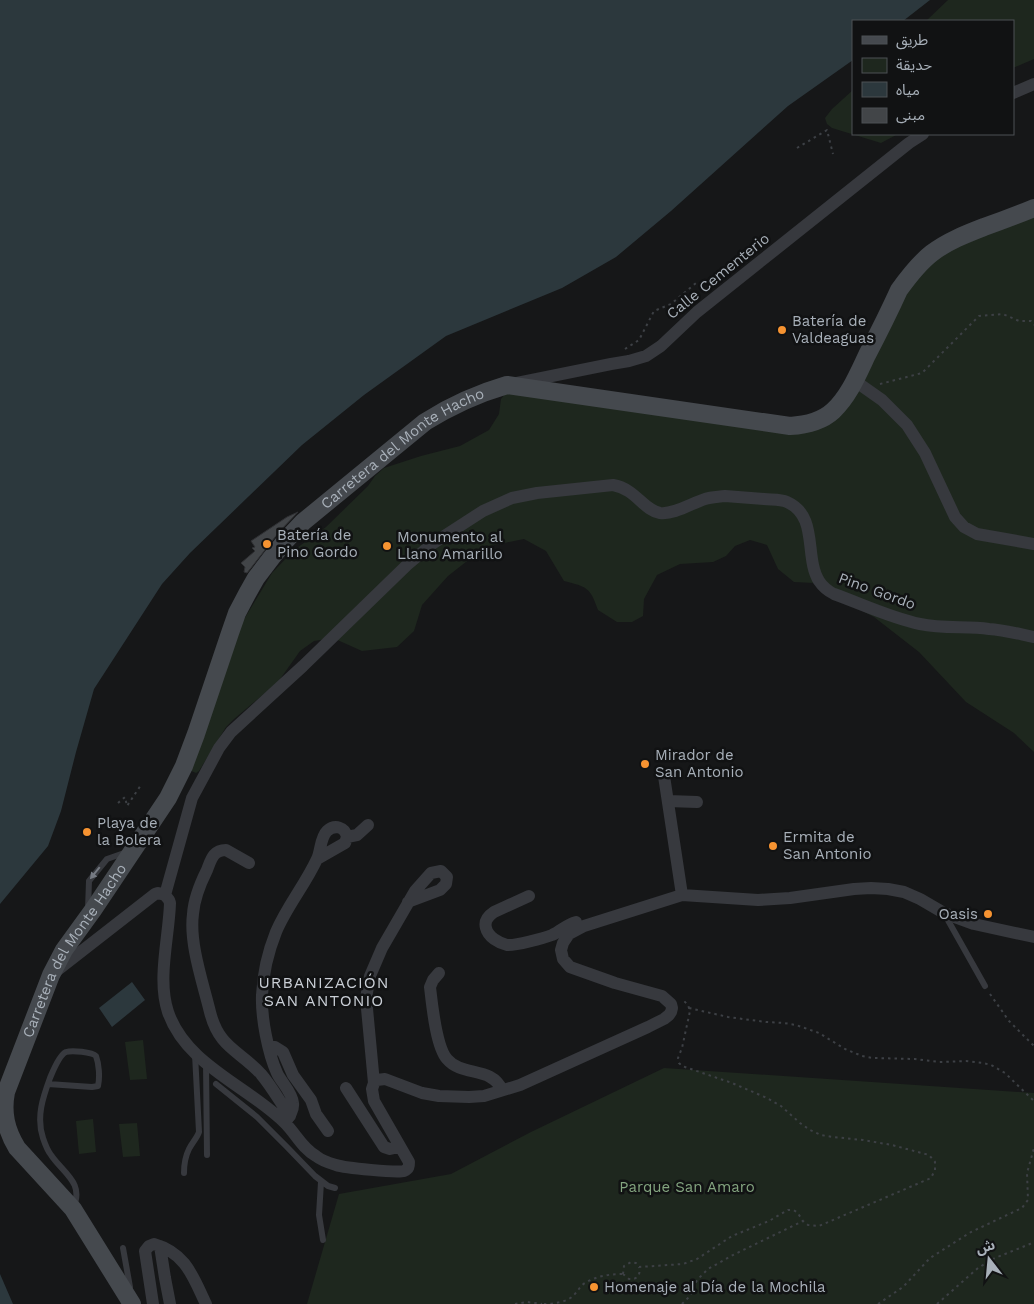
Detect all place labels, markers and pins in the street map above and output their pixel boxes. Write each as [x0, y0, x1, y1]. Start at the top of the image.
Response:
place label: Batería de Valdeaguas [792, 312, 874, 347]
marker: Batería de Valdeaguas [776, 324, 788, 336]
place label: Batería de Pino Gordo [277, 526, 358, 561]
place label: Monumento al Llano Amarillo [397, 528, 503, 563]
marker: Batería de Pino Gordo [261, 538, 273, 550]
marker: Monumento al Llano Amarillo [381, 540, 393, 552]
place label: Mirador de San Antonio [655, 746, 743, 781]
marker: Mirador de San Antonio [639, 758, 651, 770]
place label: Playa de la Bolera [97, 814, 162, 849]
marker: Playa de la Bolera [81, 826, 93, 838]
place label: Ermita de San Antonio [783, 828, 871, 863]
marker: Ermita de San Antonio [767, 840, 779, 852]
place label: Oasis [938, 905, 978, 923]
marker: Oasis [982, 908, 994, 920]
place label: Homenaje al Día de la Mochila [604, 1278, 826, 1296]
marker: Homenaje al Día de la Mochila [588, 1281, 600, 1293]

